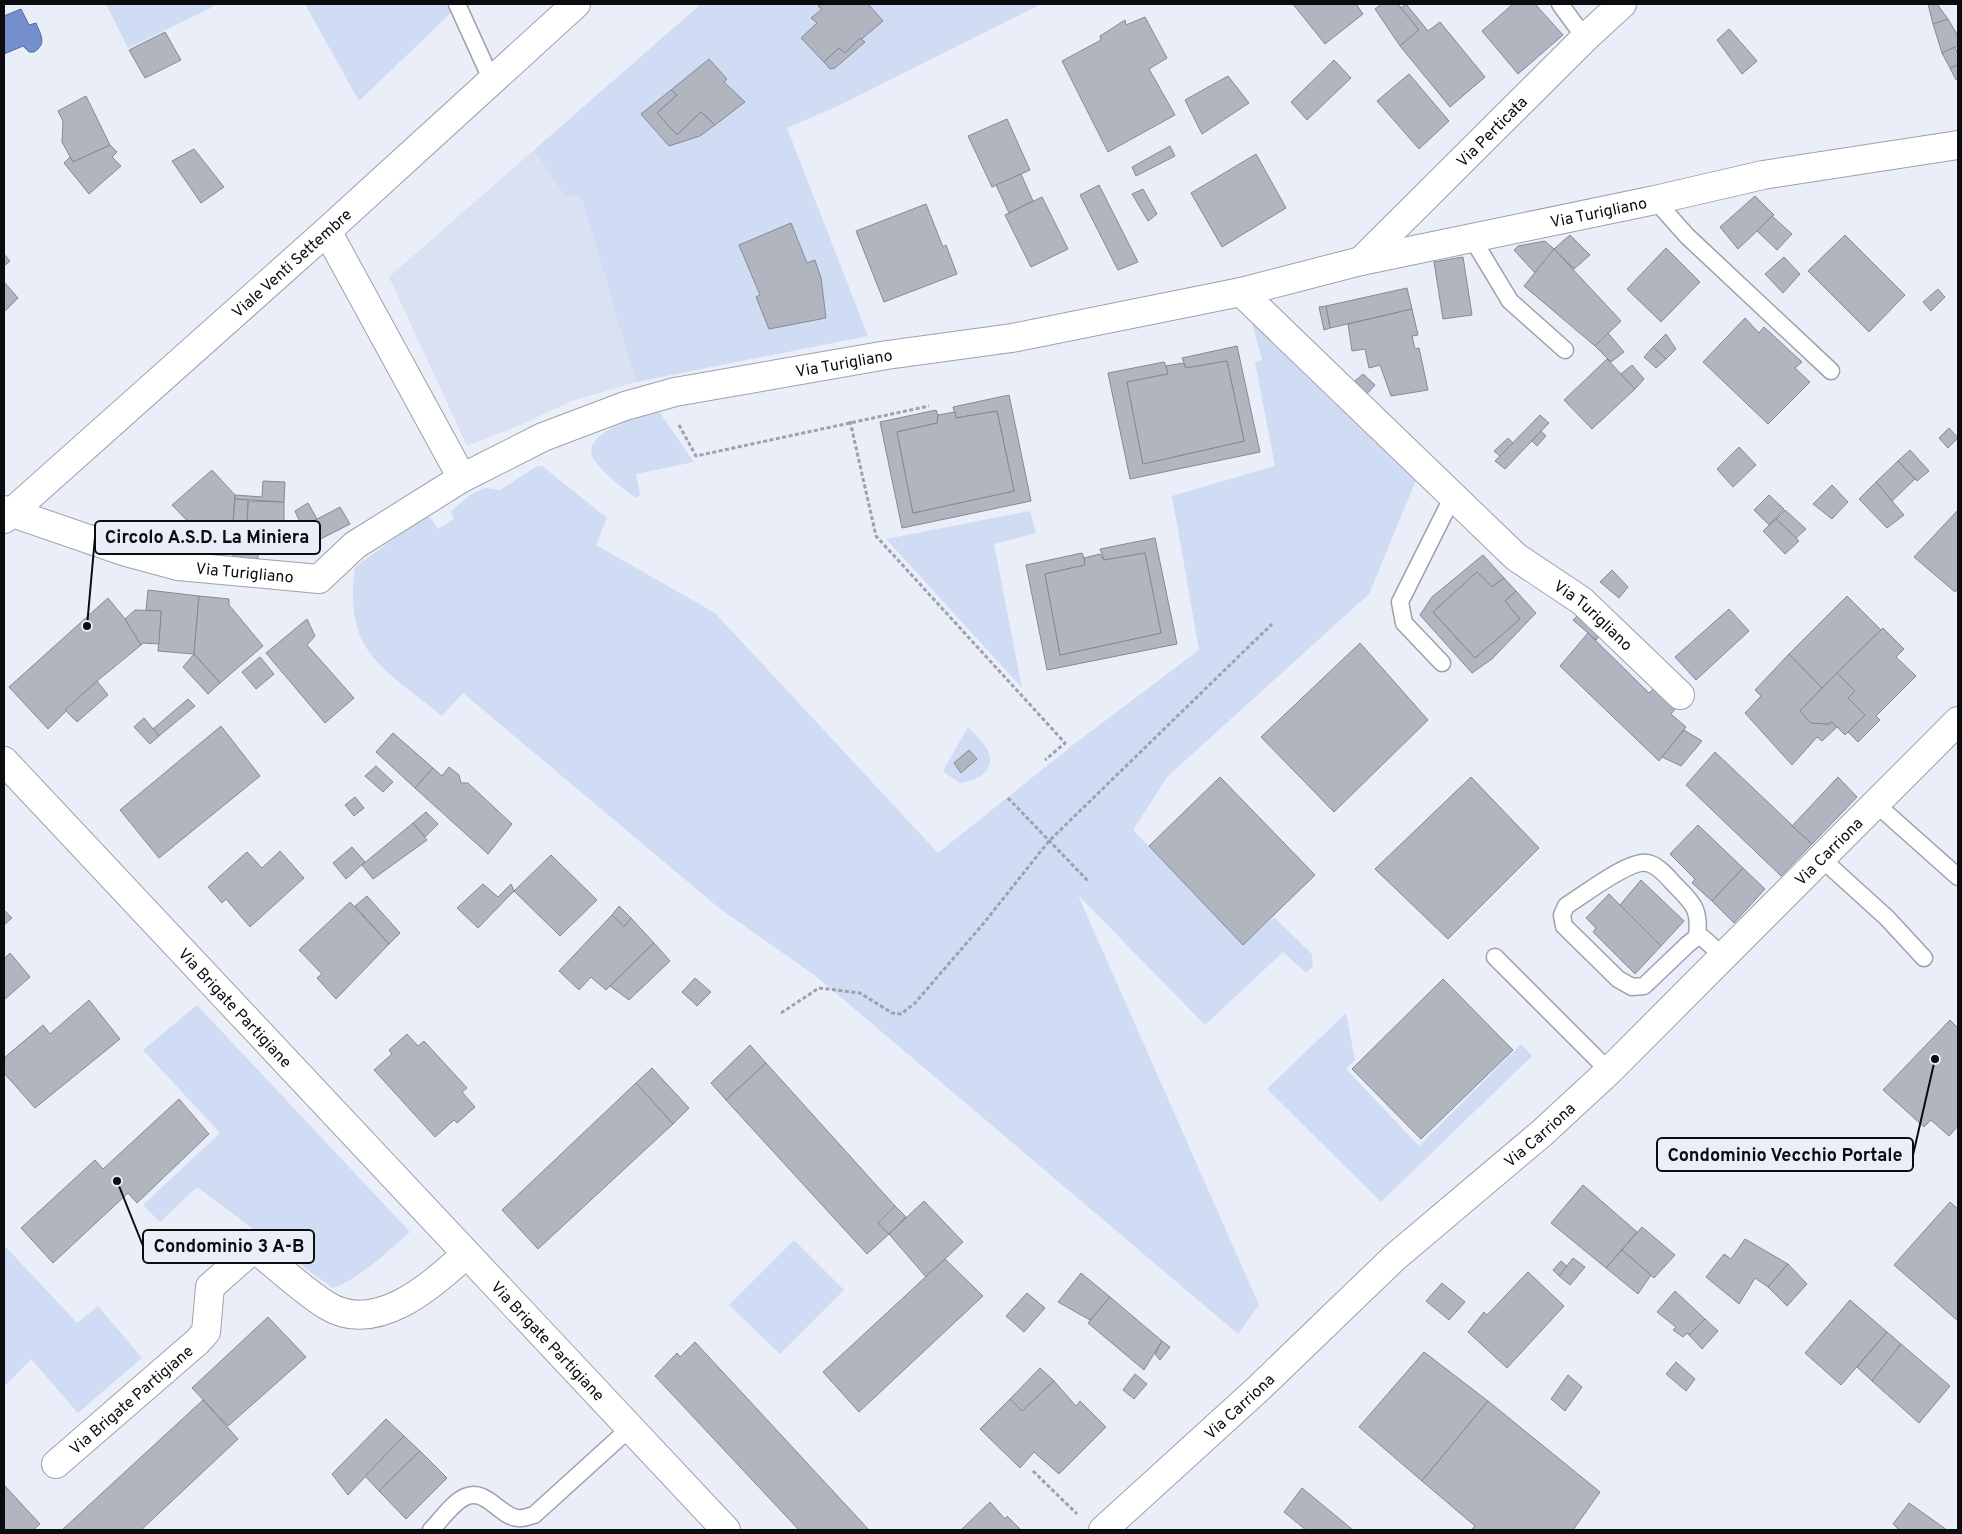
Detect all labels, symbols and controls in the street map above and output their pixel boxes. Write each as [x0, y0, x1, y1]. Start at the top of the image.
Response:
street label: Via Perticata [1453, 93, 1533, 172]
street label: Via Turigliano [1549, 194, 1649, 233]
street label: Viale Venti Settembre [229, 205, 357, 323]
street label: Via Turigliano [794, 346, 894, 383]
callout: Circolo A.S.D. La Miniera [95, 521, 320, 554]
text: Circolo A.S.D. La Miniera [105, 527, 309, 550]
street label: Via Turigliano [195, 560, 295, 589]
street label: Via Turigliano [1549, 577, 1636, 656]
street label: Via Carriona [1791, 814, 1868, 891]
street label: Via Brigate Partigiane [173, 945, 295, 1073]
street label: Via Carriona [1501, 1099, 1580, 1173]
callout: Condominio Vecchio Portale [1657, 1138, 1913, 1171]
text: Condominio Vecchio Portale [1667, 1145, 1903, 1168]
callout: Condominio 3 A-B [143, 1230, 314, 1263]
text: Condominio 3 A-B [154, 1236, 304, 1259]
street label: Via Brigate Partigiane [486, 1278, 608, 1406]
street label: Via Brigate Partigiane [66, 1342, 198, 1460]
street label: Via Carriona [1201, 1370, 1280, 1445]

